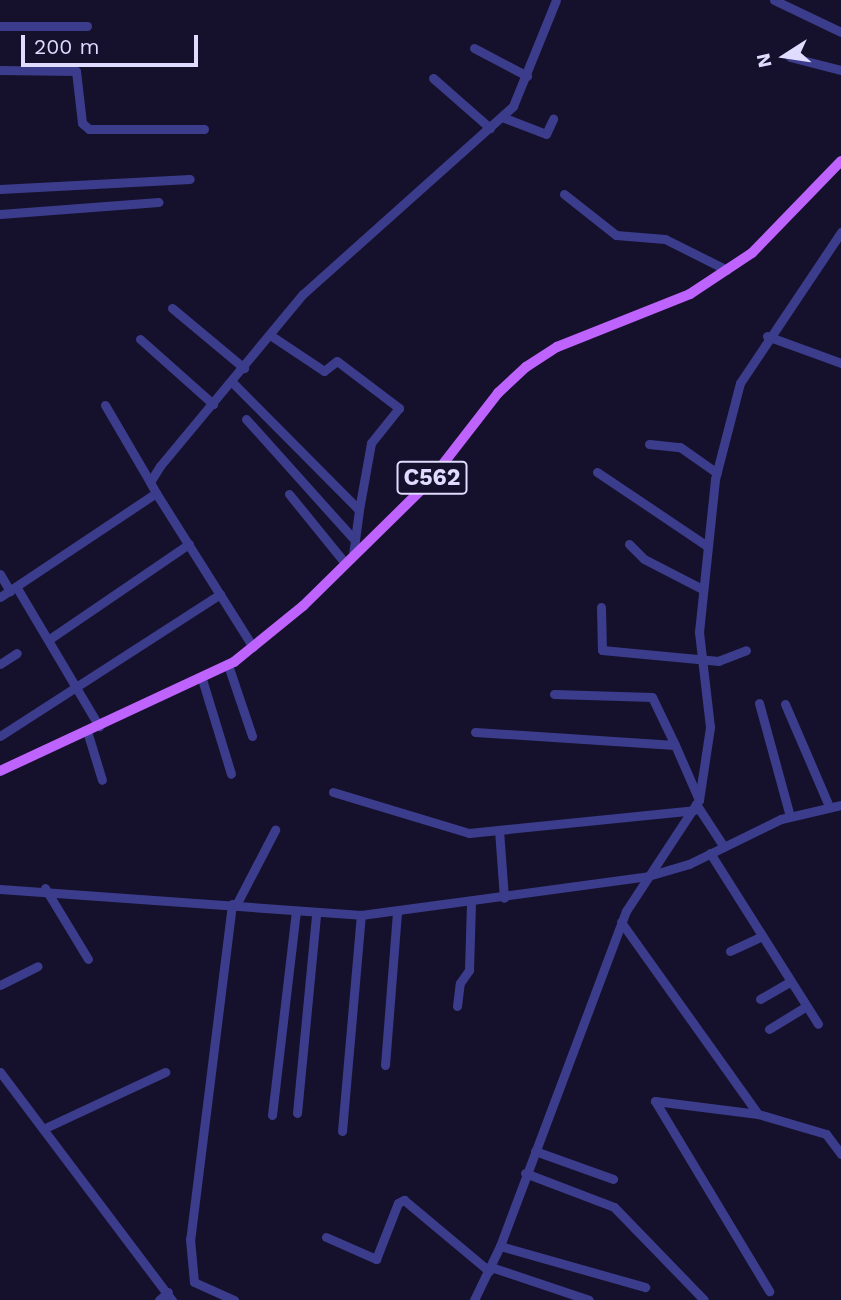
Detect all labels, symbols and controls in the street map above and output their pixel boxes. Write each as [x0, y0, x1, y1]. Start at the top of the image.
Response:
scale bar [24, 21, 201, 65]
north arrow [750, 21, 820, 91]
text: 200 m [34, 34, 100, 59]
text: N [751, 51, 777, 70]
road number: C562 [395, 458, 469, 498]

